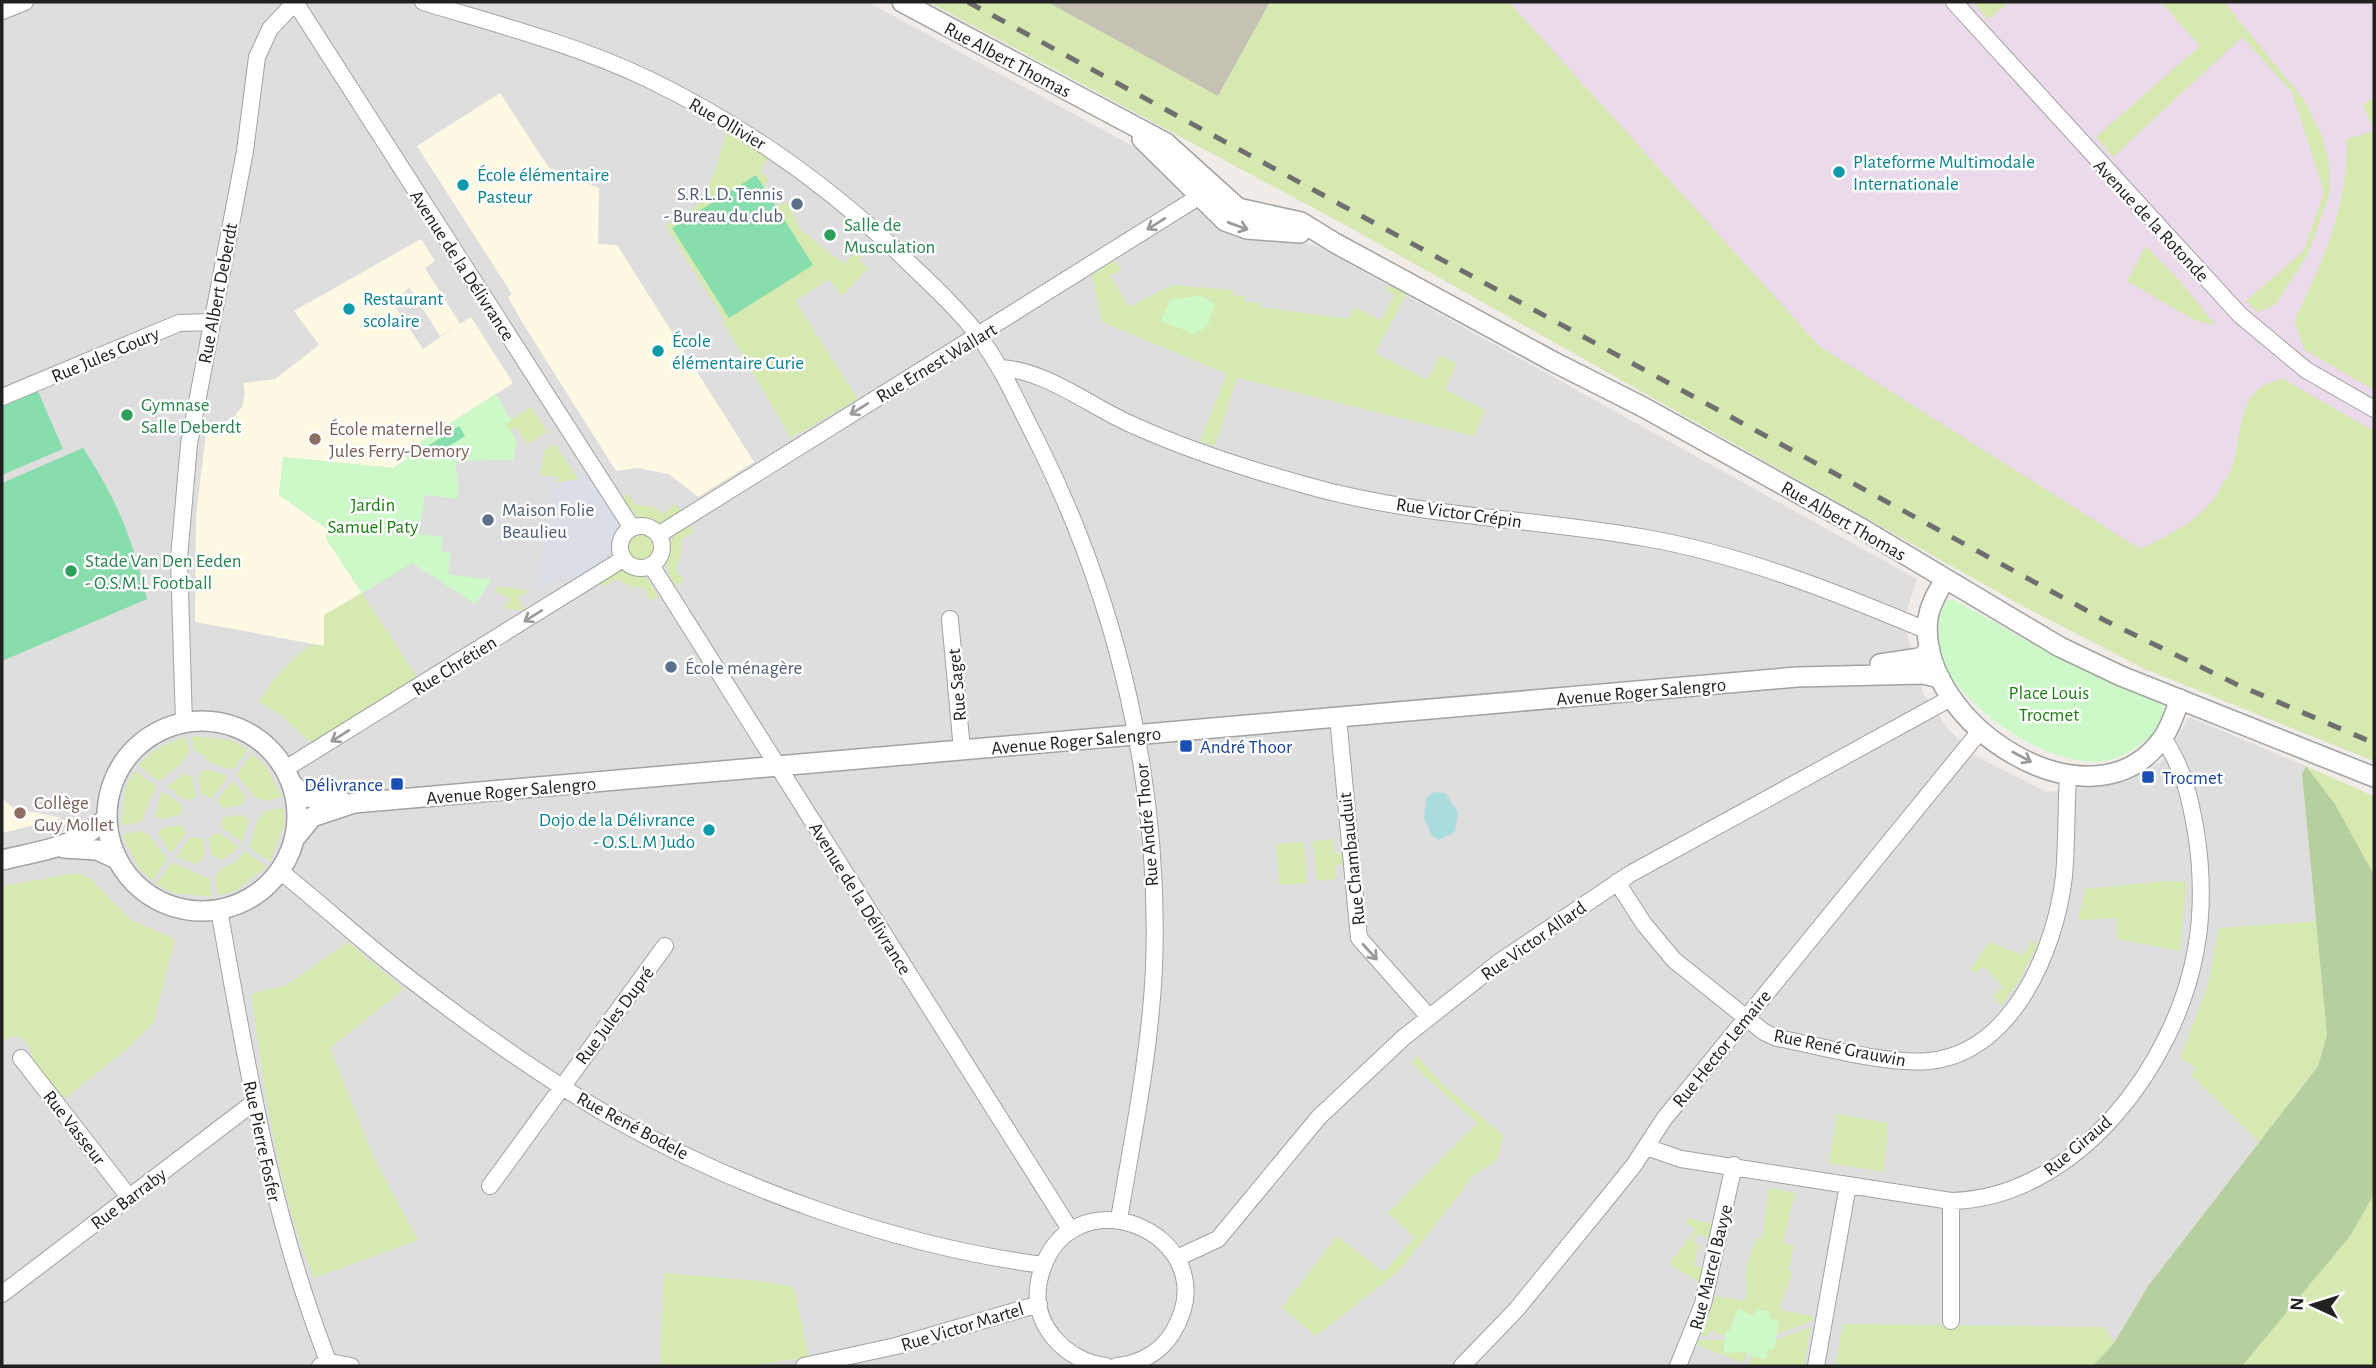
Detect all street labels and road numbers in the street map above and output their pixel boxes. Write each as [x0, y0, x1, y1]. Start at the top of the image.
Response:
street label: Rue Albert Thomas [941, 19, 1074, 102]
street label: Rue Ollivier [686, 95, 769, 154]
street label: Avenue de la Rotonde [2090, 156, 2212, 286]
street label: Avenue de la Délivrance [406, 187, 518, 345]
street label: Rue Albert Deberdt [196, 221, 241, 365]
street label: Rue Ernest Wallart [873, 320, 1000, 407]
street label: Rue Jules Goury [49, 324, 162, 387]
street label: Rue Albert Thomas [1778, 478, 1909, 565]
street label: Rue Victor Crépin [1395, 495, 1523, 532]
street label: Rue Chrétien [409, 633, 500, 700]
street label: Rue Saget [945, 648, 970, 722]
street label: Avenue Roger Salengro [1555, 676, 1727, 709]
street label: Avenue Roger Salengro [990, 725, 1162, 758]
street label: Rue André Thoor [1133, 762, 1162, 887]
street label: Avenue Roger Salengro [425, 775, 597, 808]
street label: Rue Chambauduit [1336, 791, 1369, 926]
street label: Avenue de la Délivrance [805, 819, 914, 978]
street label: Rue Victor Allard [1478, 898, 1590, 984]
street label: Rue Jules Dupré [572, 963, 658, 1068]
street label: Rue Hector Lemaire [1669, 987, 1775, 1111]
street label: Rue René Grauwin [1772, 1026, 1908, 1071]
street label: Rue Pierre Fosfer [239, 1079, 284, 1204]
street label: Rue Vasseur [39, 1087, 109, 1169]
street label: Rue René Bodele [573, 1089, 691, 1164]
street label: Rue Giraud [2040, 1112, 2116, 1180]
street label: Rue Barraby [88, 1165, 170, 1234]
street label: Rue Marcel Bavye [1687, 1203, 1736, 1332]
street label: Rue Victor Martel [899, 1300, 1026, 1355]

